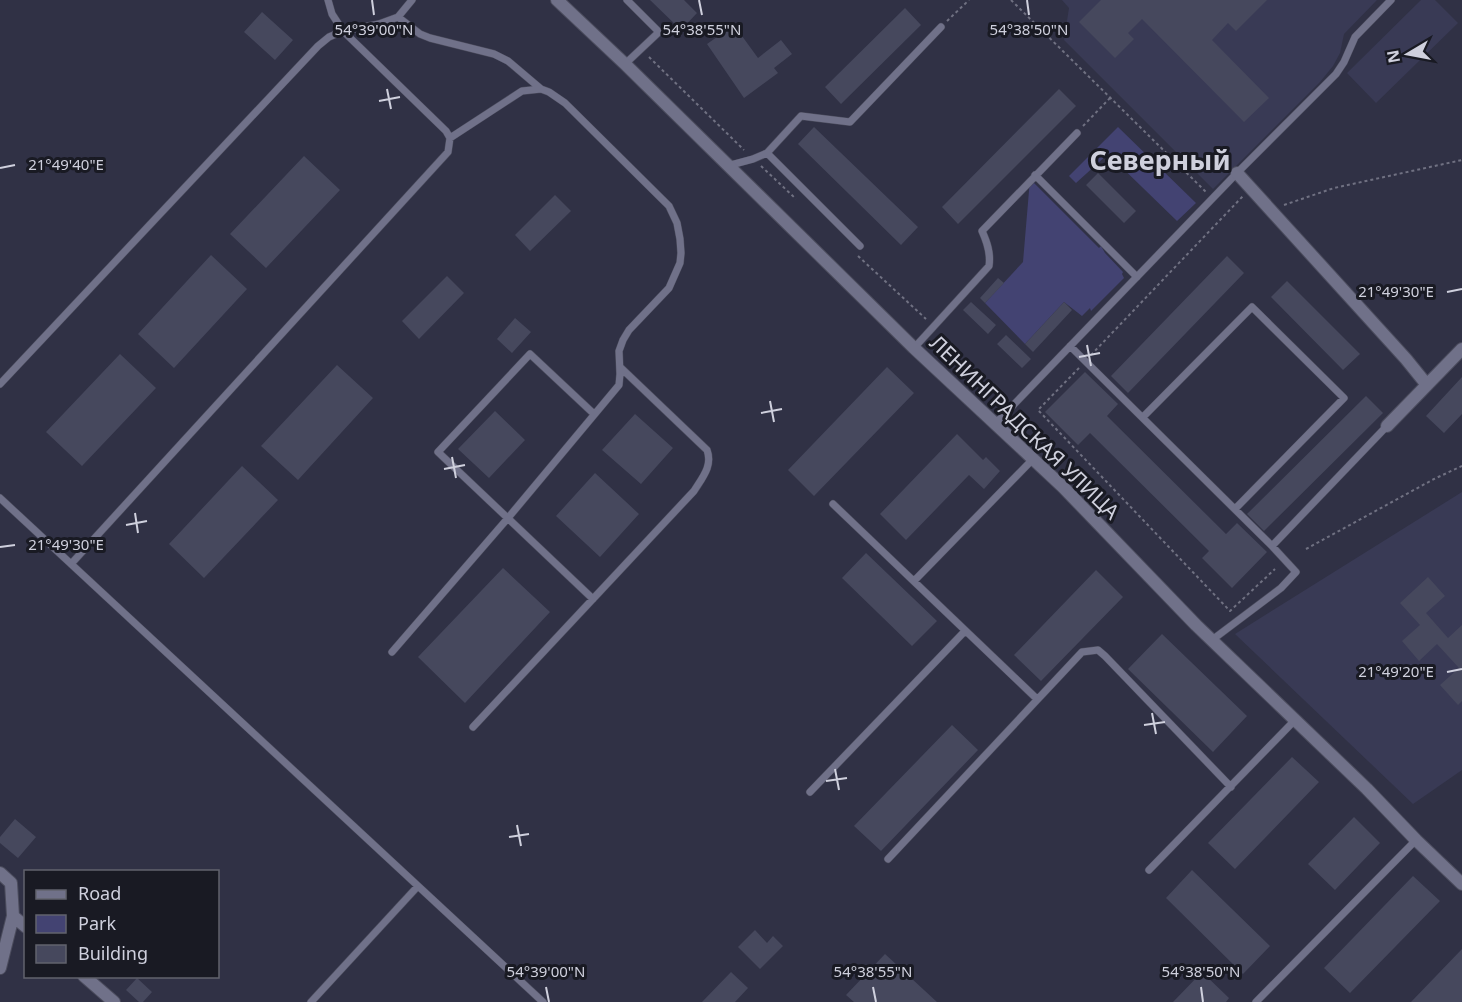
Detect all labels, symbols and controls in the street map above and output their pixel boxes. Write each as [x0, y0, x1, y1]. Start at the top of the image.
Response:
text: 54°39'00"N [335, 19, 413, 39]
text: 54°38'55"N [663, 19, 741, 39]
text: 54°38'50"N [990, 19, 1068, 39]
north arrow [1378, 24, 1438, 84]
text: N [1381, 48, 1405, 65]
district label: Северный [1089, 141, 1231, 178]
text: 21°49'40"E [28, 154, 104, 174]
text: 21°49'30"E [1358, 281, 1434, 301]
street label: ЛЕНИНГРАДСКАЯ УЛИЦА [924, 329, 1126, 526]
text: 21°49'30"E [28, 534, 104, 554]
text: 21°49'20"E [1358, 661, 1434, 681]
legend [24, 870, 219, 978]
text: Road [78, 881, 121, 905]
text: Park [78, 911, 116, 935]
text: Building [78, 941, 148, 965]
text: 54°39'00"N [507, 961, 585, 981]
text: 54°38'55"N [834, 961, 912, 981]
text: 54°38'50"N [1162, 961, 1240, 981]

